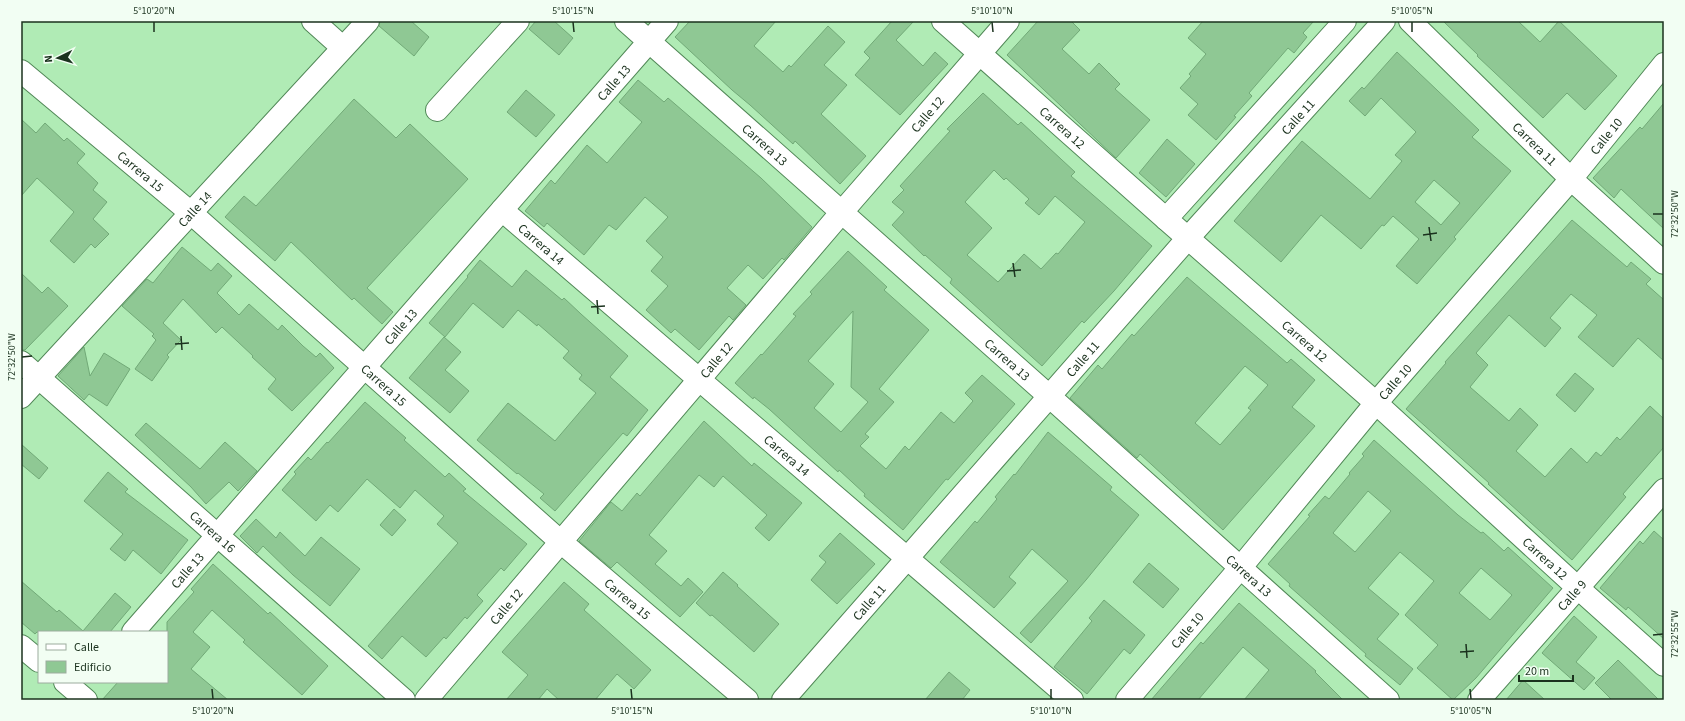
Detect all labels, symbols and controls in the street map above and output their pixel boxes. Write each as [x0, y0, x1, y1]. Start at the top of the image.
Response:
text: 5°10'20"N [133, 4, 175, 18]
text: 5°10'15"N [552, 4, 594, 18]
text: 5°10'10"N [971, 4, 1013, 18]
text: 5°10'05"N [1391, 4, 1433, 18]
north arrow [38, 38, 78, 78]
text: N [41, 55, 56, 63]
street label: Calle 13 [593, 61, 635, 105]
street label: Calle 12 [907, 93, 949, 137]
street label: Calle 11 [1277, 95, 1319, 139]
street label: Carrera 12 [1035, 103, 1089, 153]
street label: Calle 10 [1586, 114, 1627, 159]
street label: Carrera 11 [1508, 118, 1560, 170]
street label: Carrera 13 [738, 120, 791, 170]
street label: Carrera 15 [113, 147, 167, 197]
street label: Calle 14 [174, 187, 217, 231]
text: 72°32'50"W [1668, 190, 1682, 238]
street label: Carrera 14 [514, 220, 568, 270]
street label: Calle 13 [380, 305, 422, 349]
street label: Carrera 12 [1277, 316, 1331, 367]
text: 72°32'50"W [5, 333, 19, 381]
street label: Carrera 13 [980, 335, 1034, 385]
street label: Calle 11 [1062, 337, 1104, 381]
street label: Calle 12 [696, 338, 737, 382]
street label: Carrera 15 [357, 360, 410, 411]
street label: Calle 10 [1375, 360, 1416, 404]
street label: Carrera 14 [759, 431, 814, 481]
street label: Carrera 16 [185, 507, 239, 557]
street label: Carrera 12 [1518, 533, 1571, 584]
street label: Calle 13 [167, 549, 209, 593]
street label: Carrera 13 [1222, 551, 1275, 601]
street label: Carrera 15 [600, 574, 654, 624]
street label: Calle 9 [1554, 576, 1591, 615]
street label: Calle 11 [849, 581, 890, 625]
street label: Calle 12 [486, 585, 527, 629]
street label: Calle 10 [1167, 609, 1208, 653]
text: 72°32'55"W [1668, 610, 1682, 658]
legend [38, 631, 168, 683]
text: Calle [74, 639, 99, 656]
scale bar [1519, 657, 1573, 683]
text: Edificio [74, 659, 111, 676]
text: 20 m [1525, 663, 1549, 680]
text: 5°10'20"N [192, 704, 234, 718]
text: 5°10'15"N [611, 704, 653, 718]
text: 5°10'10"N [1030, 704, 1072, 718]
text: 5°10'05"N [1450, 704, 1492, 718]

